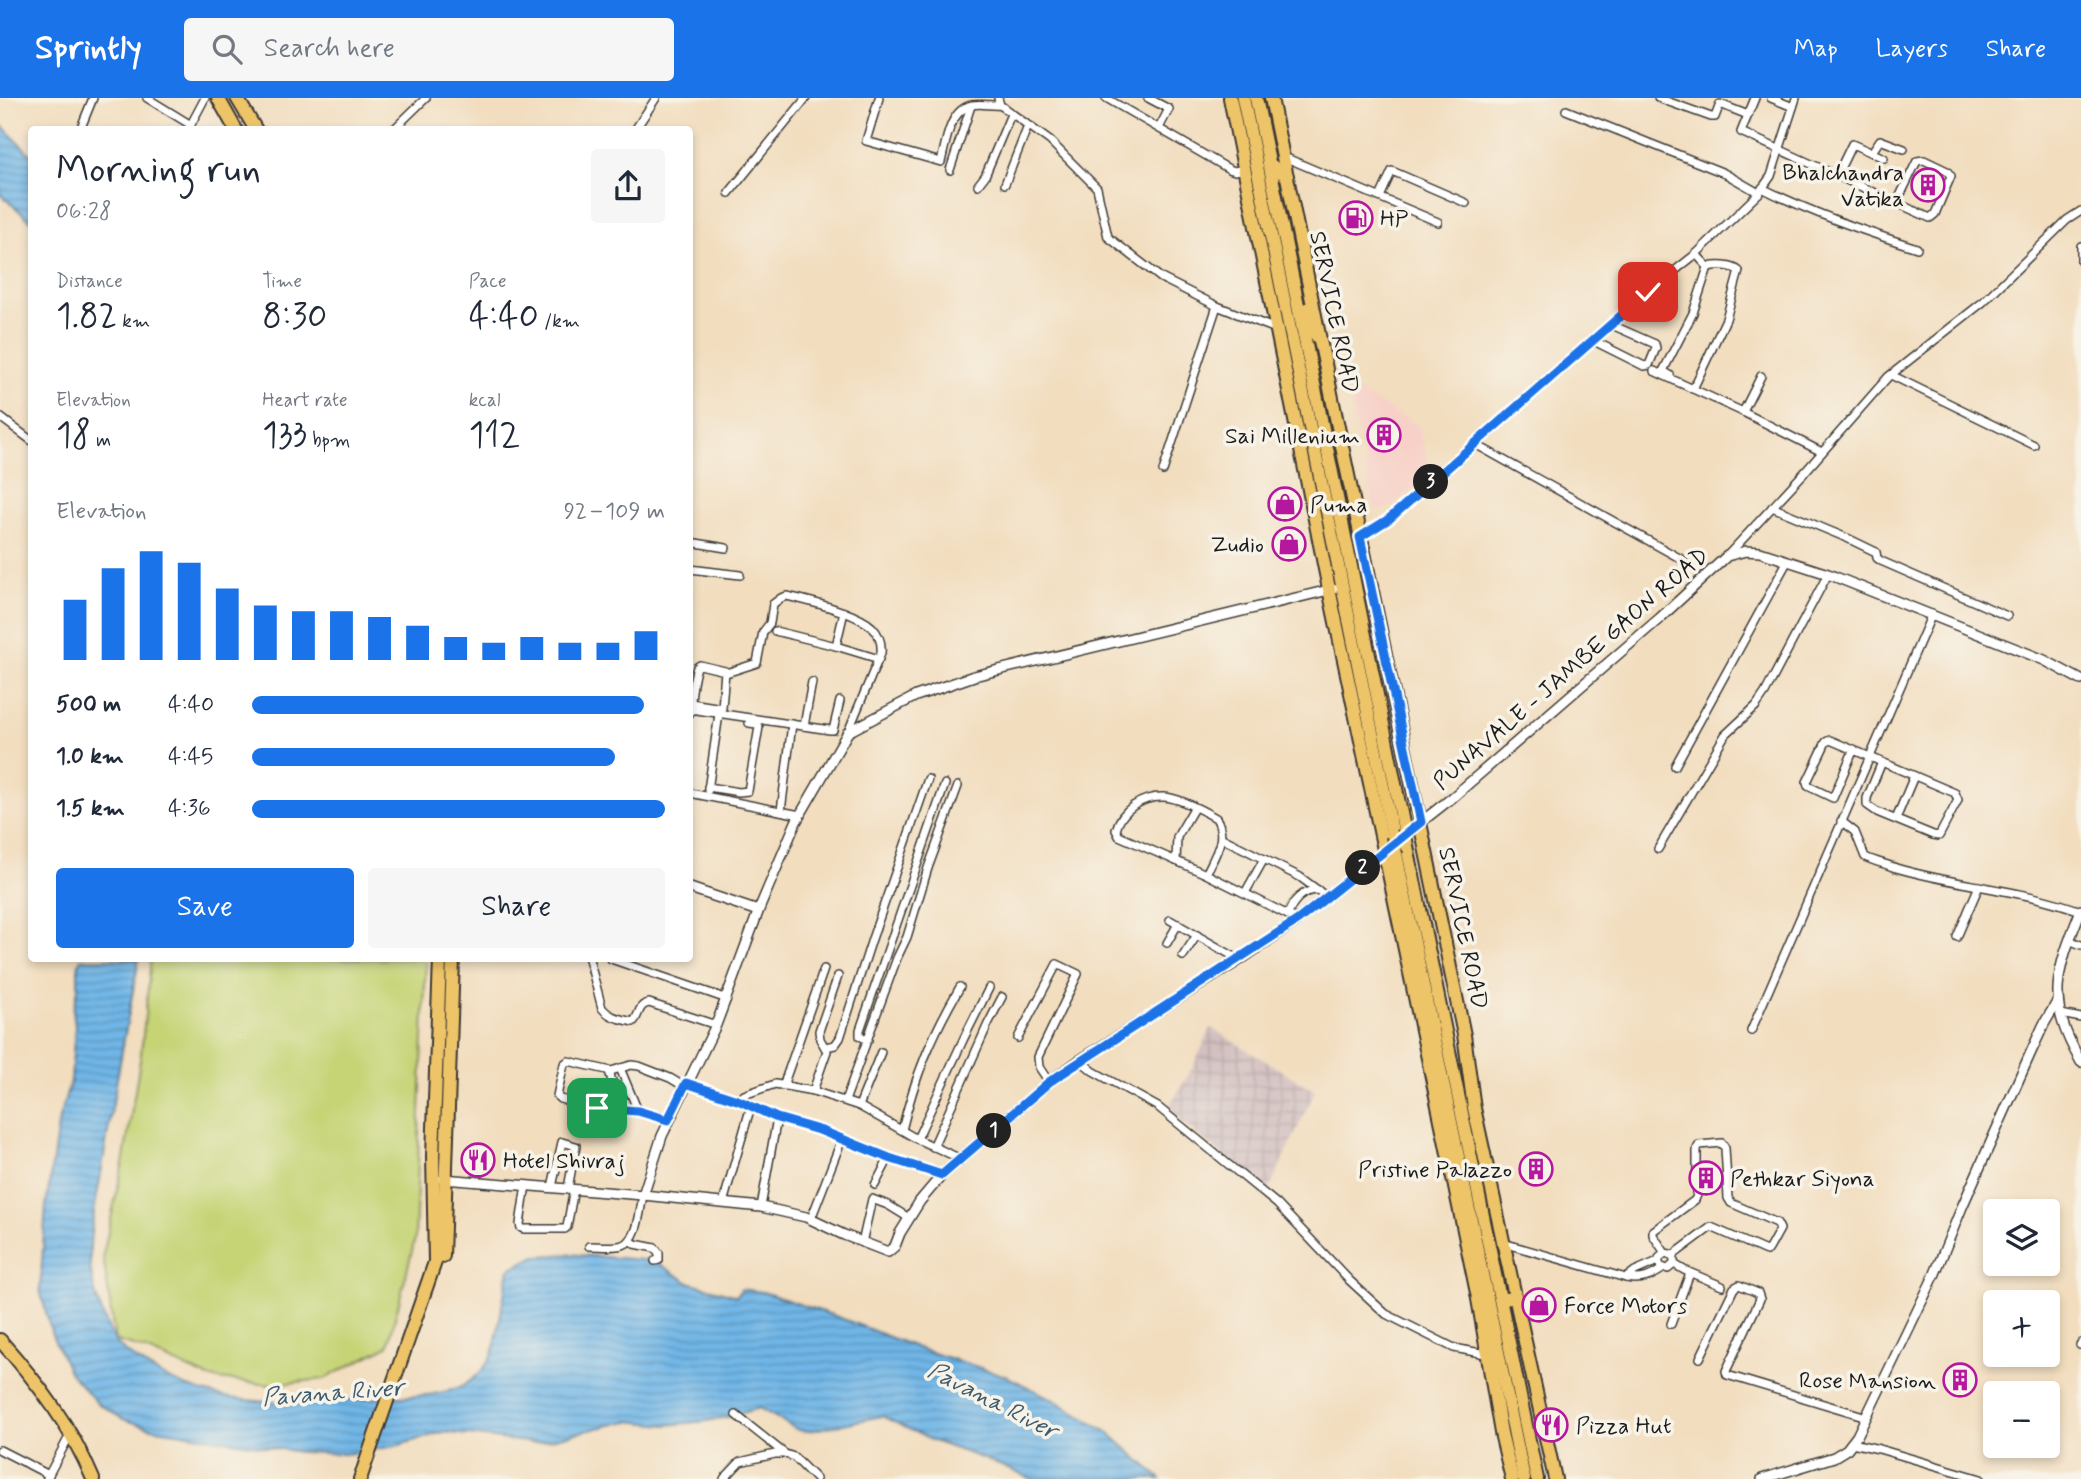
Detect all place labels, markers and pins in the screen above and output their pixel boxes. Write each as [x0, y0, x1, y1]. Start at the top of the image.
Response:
place label: Bhalchandra Vatika [1782, 159, 1904, 215]
building icon: Bhalchandra Vatika [1909, 166, 1947, 204]
fuel station icon: HP [1337, 199, 1375, 237]
place label: HP [1380, 205, 1408, 235]
pin [1618, 262, 1678, 322]
building icon: Sai Millenium [1365, 416, 1403, 454]
place label: Sai Millenium [1225, 422, 1360, 452]
pin: 3 [1414, 464, 1448, 500]
shop icon: Puma [1266, 485, 1304, 523]
place label: Puma [1310, 491, 1368, 521]
shop icon: Zudio [1270, 525, 1308, 563]
place label: Zudio [1210, 531, 1264, 561]
pin: 2 [1346, 850, 1380, 886]
pin [567, 1078, 627, 1138]
pin: 1 [976, 1114, 1012, 1148]
restaurant icon: Hotel Shivraj [459, 1141, 497, 1179]
place label: Hotel Shivraj [503, 1147, 625, 1177]
building icon: Pristine Palazzo [1517, 1150, 1555, 1188]
place label: Pristine Palazzo [1358, 1156, 1512, 1186]
building icon: Pethkar Siyona [1687, 1159, 1725, 1197]
place label: Pethkar Siyona [1730, 1165, 1875, 1195]
shop icon: Force Motors [1520, 1286, 1558, 1324]
place label: Force Motors [1564, 1292, 1687, 1322]
building icon: Rose Mansion [1941, 1361, 1979, 1399]
place label: Rose Mansion [1799, 1367, 1936, 1397]
restaurant icon: Pizza Hut [1532, 1406, 1570, 1444]
place label: Pizza Hut [1576, 1412, 1672, 1442]

